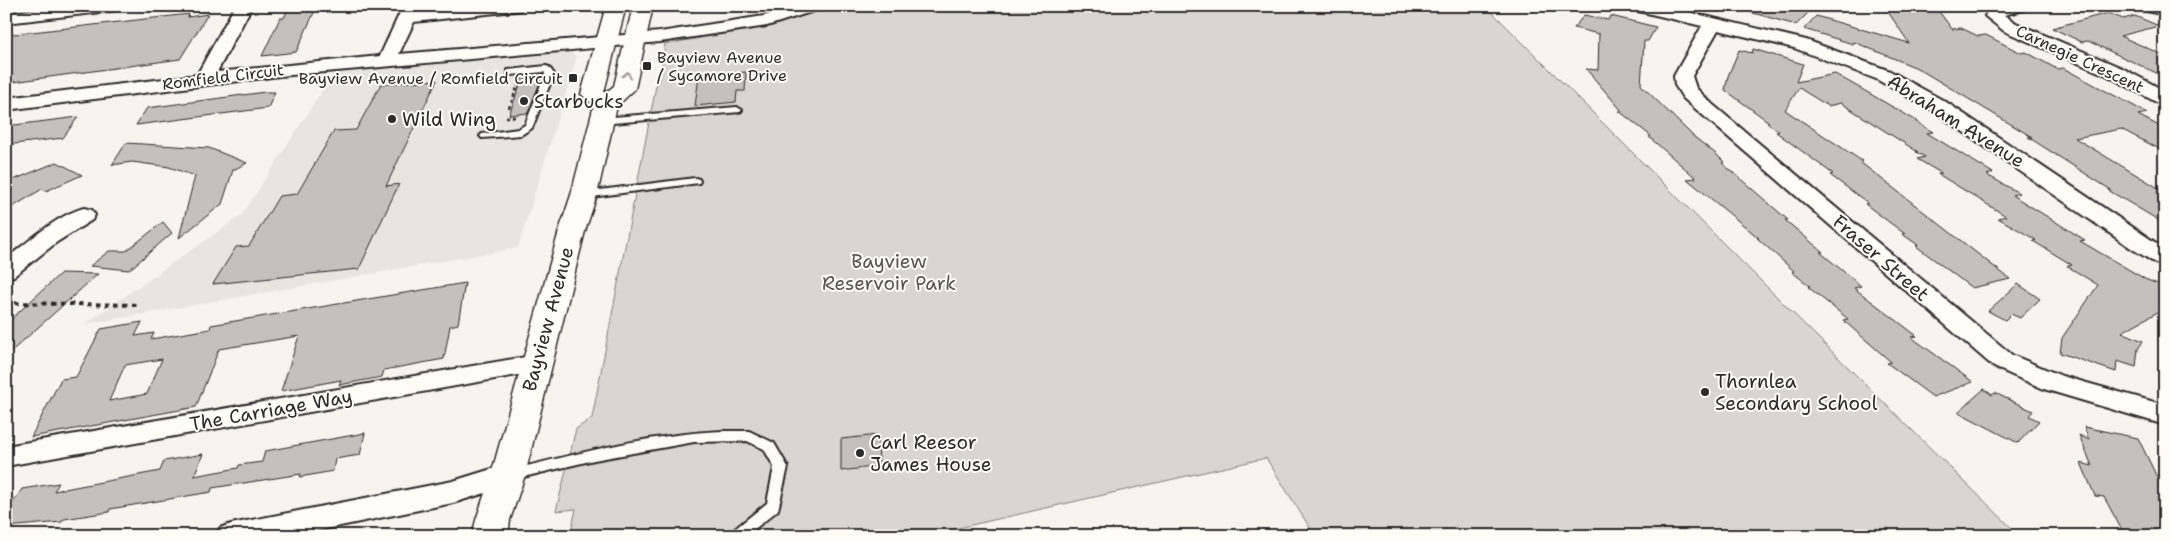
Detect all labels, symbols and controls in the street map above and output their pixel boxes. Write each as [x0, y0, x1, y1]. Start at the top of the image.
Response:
street label: Carnegie Crescent [2013, 20, 2147, 98]
place label: Bayview Avenue / Sycamore Drive [657, 47, 787, 86]
street label: Romfield Circuit [161, 59, 285, 95]
marker: Bayview Avenue / Sycamore Drive [641, 60, 653, 72]
place label: Bayview Avenue / Romfield Circuit [299, 68, 563, 89]
street label: Abraham Avenue [1883, 69, 2029, 173]
one-way arrow [621, 71, 632, 80]
marker: Bayview Avenue / Romfield Circuit [567, 72, 579, 84]
place label: Starbucks [534, 89, 624, 114]
marker: Starbucks [518, 95, 530, 107]
place label: Wild Wing [402, 107, 496, 132]
marker: Wild Wing [386, 113, 398, 125]
street label: Fraser Street [1827, 209, 1935, 307]
street label: Bayview Avenue [517, 244, 579, 394]
park label: Bayview Reservoir Park [822, 249, 956, 296]
place label: Thornlea Secondary School [1715, 369, 1878, 416]
street label: The Carriage Way [188, 383, 354, 437]
marker: Thornlea Secondary School [1699, 386, 1711, 398]
place label: Carl Reesor James House [870, 430, 992, 477]
marker: Carl Reesor James House [854, 447, 866, 459]

